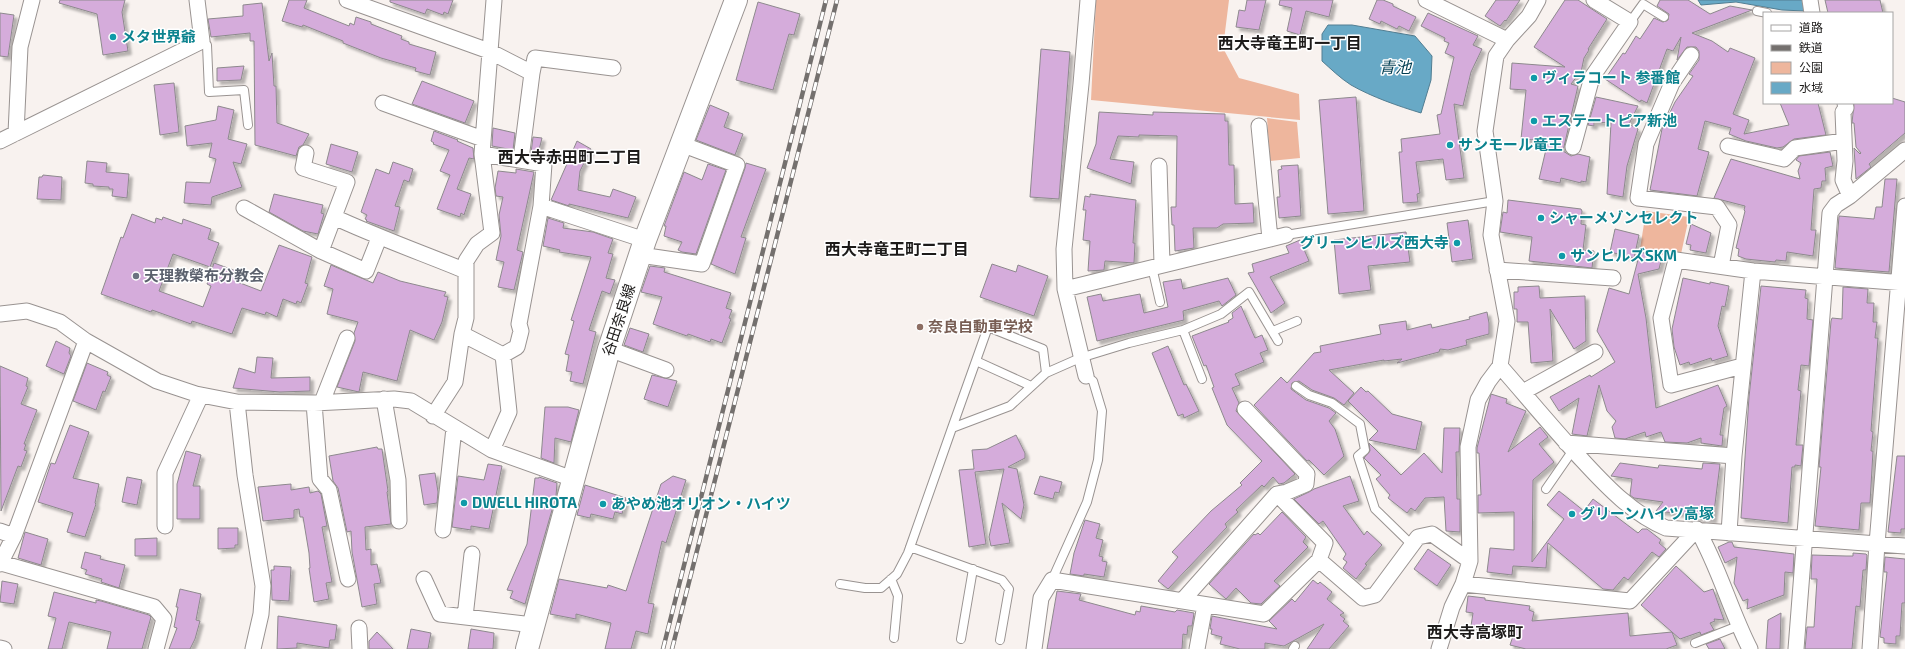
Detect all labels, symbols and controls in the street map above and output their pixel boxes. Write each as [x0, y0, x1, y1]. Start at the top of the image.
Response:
legend [1763, 12, 1893, 104]
text: 道路 [1799, 20, 1823, 34]
place label: メタ世界爺 [121, 27, 196, 45]
marker: メタ世界爺 [108, 32, 118, 42]
district label: 西大寺竜王町一丁目 [1218, 33, 1362, 52]
text: 鉄道 [1799, 40, 1823, 54]
water label: 青池 [1379, 57, 1413, 76]
text: 公園 [1799, 60, 1823, 74]
place label: ヴィラコート 参番館 [1542, 68, 1680, 86]
marker: ヴィラコート 参番館 [1529, 73, 1539, 83]
text: 水域 [1799, 80, 1823, 94]
place label: エステートピア新池 [1542, 111, 1677, 129]
marker: エステートピア新池 [1529, 116, 1539, 126]
place label: サンモール竜王 [1458, 135, 1563, 153]
marker: サンモール竜王 [1445, 140, 1455, 150]
district label: 西大寺赤田町二丁目 [498, 147, 642, 166]
place label: シャーメゾンセレクト [1549, 208, 1698, 226]
marker: シャーメゾンセレクト [1536, 213, 1546, 223]
place label: グリーンヒルズ西大寺 [1300, 233, 1449, 251]
marker: グリーンヒルズ西大寺 [1452, 238, 1462, 248]
district label: 西大寺竜王町二丁目 [825, 239, 969, 258]
place label: サンヒルズSKM [1570, 246, 1677, 264]
marker: サンヒルズSKM [1557, 251, 1567, 261]
place label: 天理教榮布分教会 [144, 266, 264, 284]
marker: 天理教榮布分教会 [131, 271, 141, 281]
street label: 谷田奈良線 [598, 281, 638, 358]
place label: 奈良自動車学校 [928, 317, 1033, 335]
marker: 奈良自動車学校 [915, 322, 925, 332]
place label: DWELL HIROTA [472, 493, 577, 511]
place label: あやめ池オリオン・ハイツ [611, 494, 791, 512]
marker: DWELL HIROTA [459, 498, 469, 508]
marker: あやめ池オリオン・ハイツ [598, 499, 608, 509]
place label: グリーンハイツ高塚 [1580, 504, 1714, 522]
marker: グリーンハイツ高塚 [1567, 509, 1577, 519]
district label: 西大寺高塚町 [1427, 622, 1523, 641]

